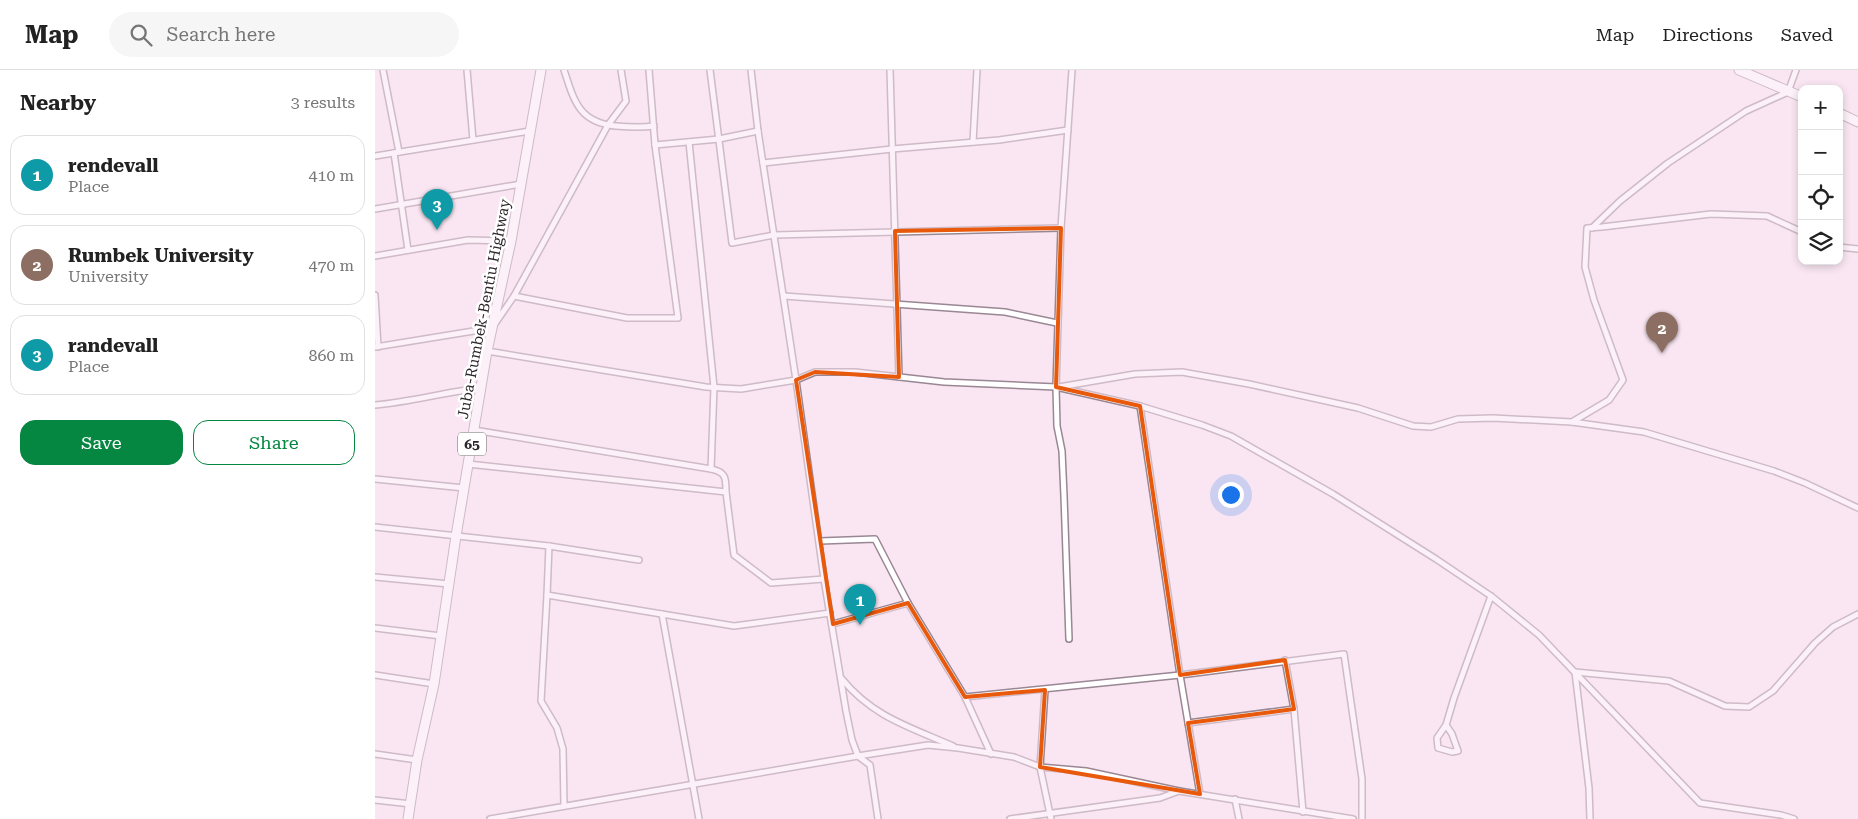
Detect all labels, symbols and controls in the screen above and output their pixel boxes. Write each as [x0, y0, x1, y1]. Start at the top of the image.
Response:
search box [109, 12, 459, 57]
text: Map [25, 21, 79, 49]
icon: search [127, 21, 155, 49]
text: Search here [167, 23, 275, 46]
text: Map [1596, 24, 1634, 45]
text: Directions [1662, 24, 1753, 45]
text: Saved [1781, 24, 1833, 45]
map controls [1798, 85, 1843, 265]
button: + [1798, 85, 1843, 130]
text: Nearby [20, 91, 96, 115]
text: 3 results [291, 93, 355, 112]
button: − [1798, 130, 1843, 175]
text: rendevall [68, 154, 158, 177]
text: 1 [33, 166, 41, 185]
text: 410 m [308, 166, 354, 185]
button: locate [1798, 175, 1843, 220]
text: Place [68, 177, 109, 196]
pin: 3 [421, 189, 453, 230]
street label: Juba-Rumbek-Bentiu Highway [454, 197, 514, 421]
button: layers [1798, 220, 1843, 265]
text: Rumbek University [68, 244, 254, 267]
text: 2 [33, 256, 41, 275]
text: 470 m [308, 256, 354, 275]
text: University [68, 267, 149, 286]
pin: 2 [1646, 312, 1678, 353]
text: randevall [68, 334, 158, 357]
text: 3 [33, 346, 41, 365]
text: 860 m [308, 346, 354, 365]
text: Place [68, 357, 109, 376]
button: Save [20, 420, 183, 465]
button: Share [193, 420, 355, 465]
road number: 65 [458, 432, 486, 456]
your location [1218, 482, 1244, 508]
pin: 1 [844, 584, 876, 625]

